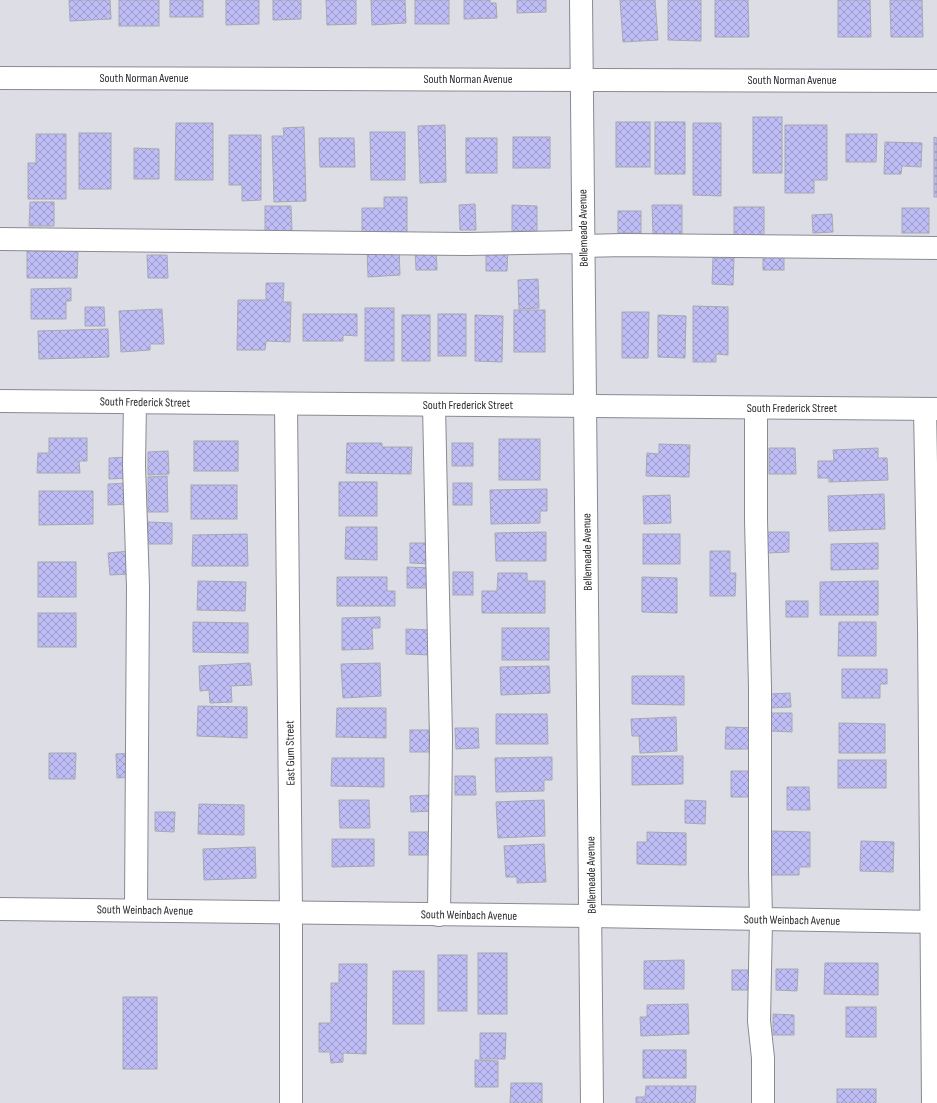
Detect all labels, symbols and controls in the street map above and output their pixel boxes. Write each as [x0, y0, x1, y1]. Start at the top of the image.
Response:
street label: South Norman Avenue [99, 71, 189, 86]
street label: South Norman Avenue [423, 72, 513, 87]
street label: South Norman Avenue [747, 73, 837, 88]
street label: Bellemeade Avenue [575, 189, 592, 267]
street label: South Frederick Street [100, 394, 191, 411]
street label: South Frederick Street [423, 398, 514, 413]
street label: South Frederick Street [747, 401, 838, 416]
street label: Bellemeade Avenue [579, 513, 596, 591]
street label: East Gum Street [282, 720, 299, 786]
street label: Bellemeade Avenue [583, 836, 600, 914]
street label: South Weinbach Avenue [97, 902, 193, 919]
street label: South Weinbach Avenue [421, 907, 517, 924]
street label: South Weinbach Avenue [744, 912, 840, 929]

